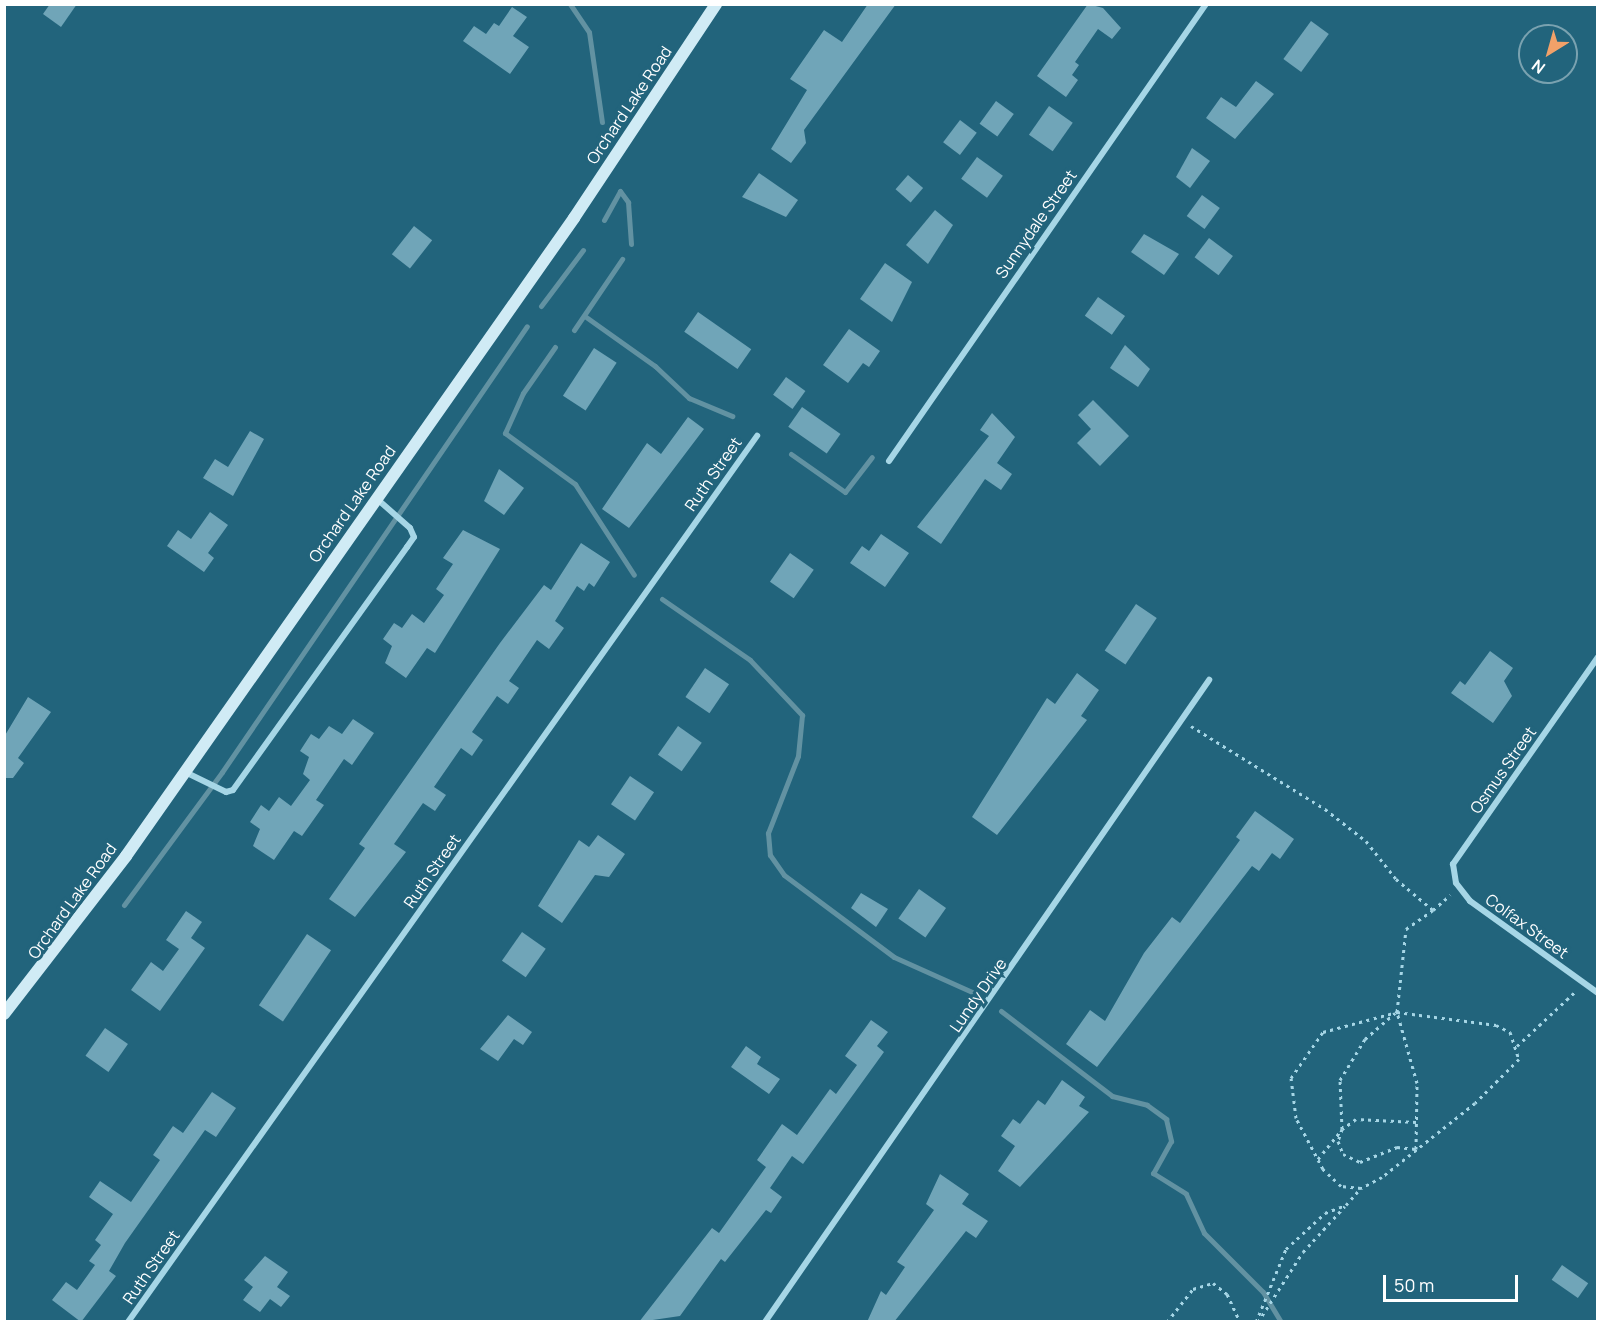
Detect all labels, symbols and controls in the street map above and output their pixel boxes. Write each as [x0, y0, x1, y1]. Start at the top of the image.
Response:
north arrow [1518, 24, 1578, 84]
street label: Orchard Lake Road [582, 42, 676, 168]
text: N [1527, 55, 1550, 79]
street label: Sunnydale Street [991, 166, 1081, 282]
street label: Ruth Street [681, 433, 745, 515]
street label: Orchard Lake Road [305, 442, 399, 566]
street label: Osmus Street [1466, 723, 1540, 817]
street label: Ruth Street [400, 830, 464, 912]
street label: Orchard Lake Road [24, 840, 120, 962]
street label: Colfax Street [1482, 890, 1572, 962]
street label: Lundy Drive [946, 954, 1010, 1036]
street label: Ruth Street [119, 1226, 183, 1308]
scale bar [1386, 1263, 1521, 1301]
text: 50 m [1394, 1273, 1434, 1297]

